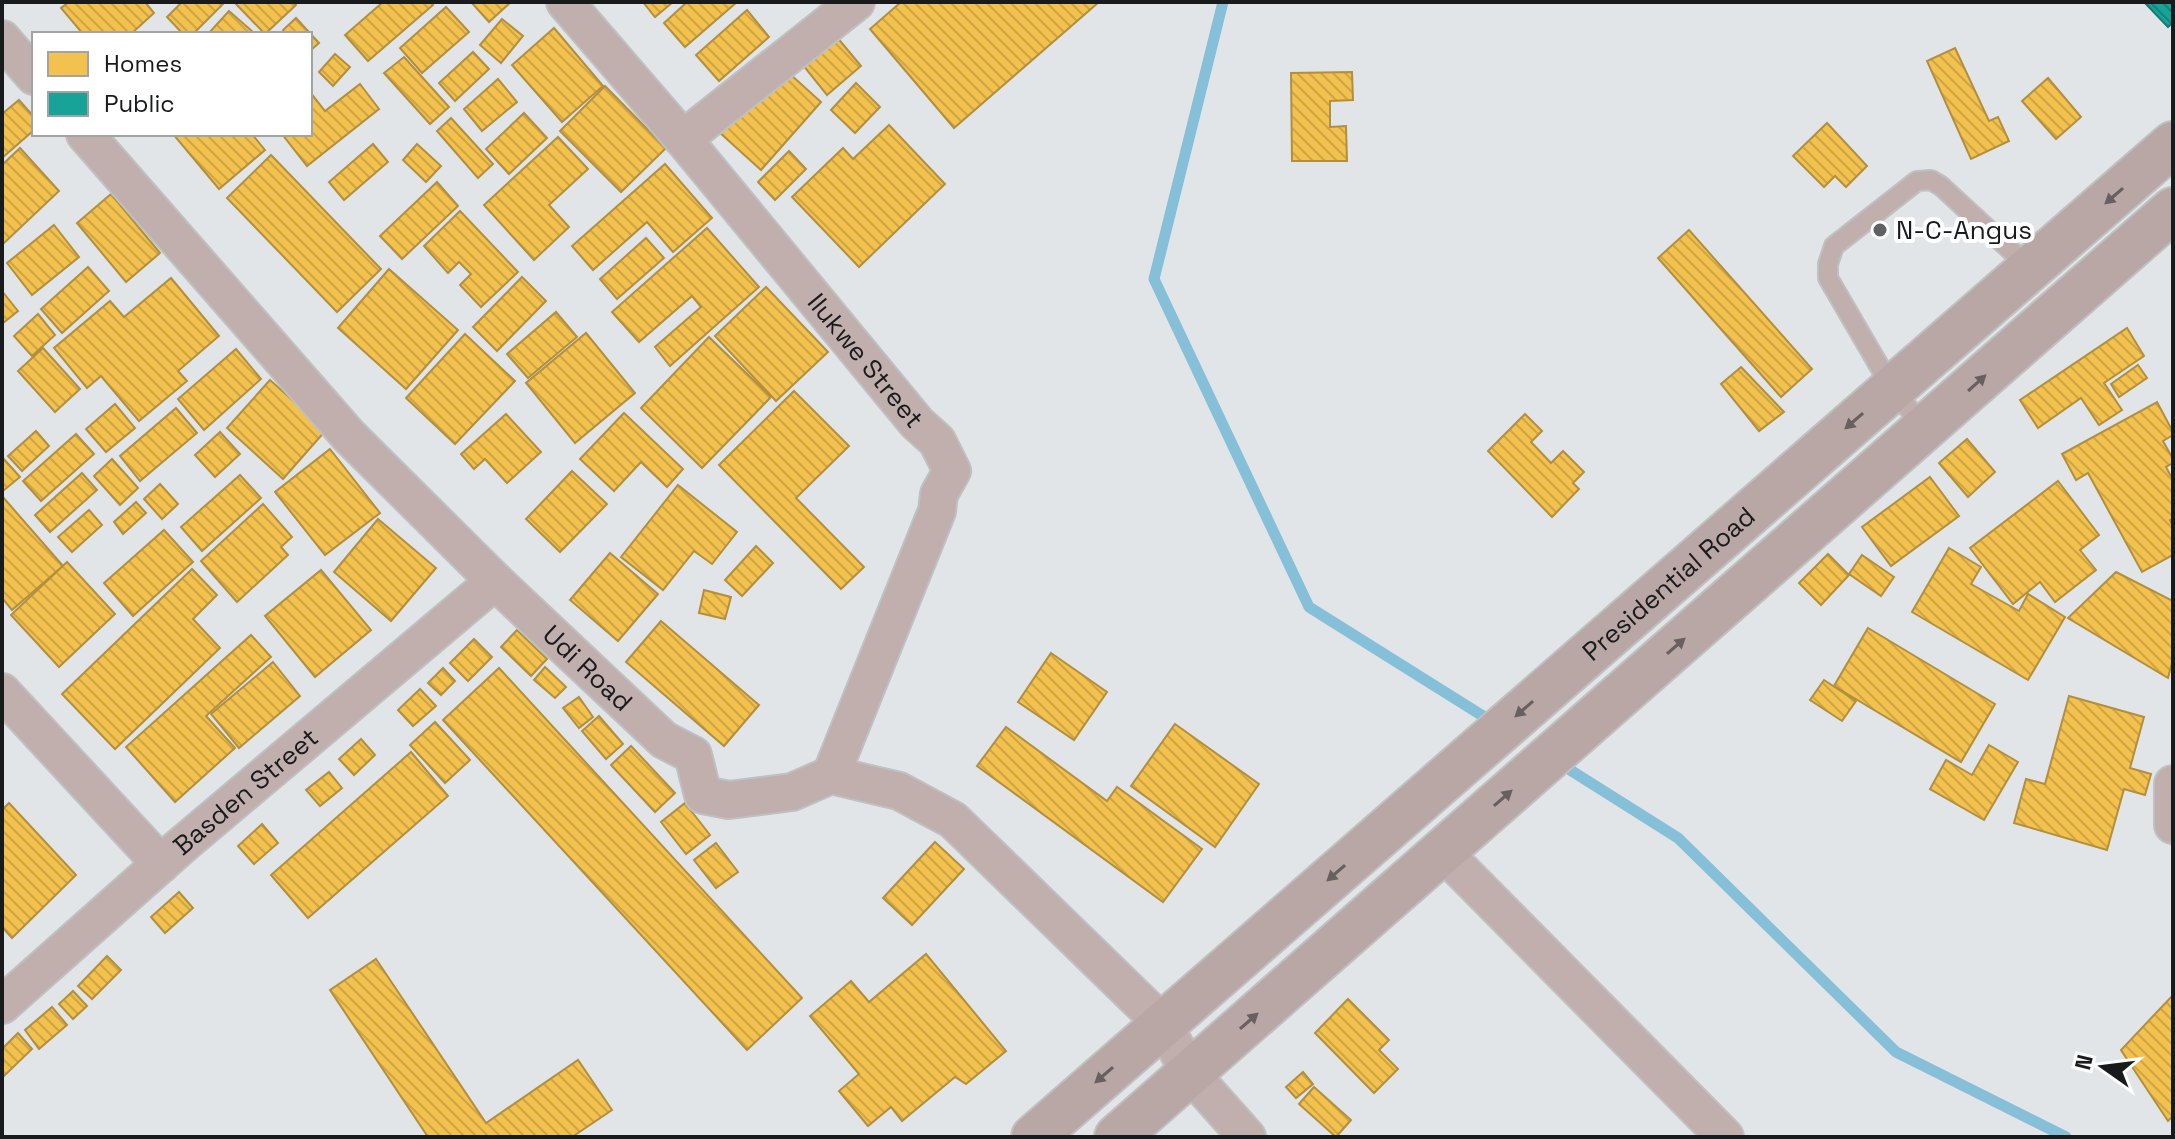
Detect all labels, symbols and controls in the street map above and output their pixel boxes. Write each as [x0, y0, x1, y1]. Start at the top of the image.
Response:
legend [32, 32, 312, 136]
text: Homes [104, 48, 182, 79]
text: Public [104, 88, 175, 119]
one-way arrow [2105, 186, 2124, 204]
place label: N-C-Angus [1896, 213, 2032, 247]
marker: N-C-Angus [1871, 221, 1889, 239]
street label: Ilukwe Street [800, 286, 931, 435]
one-way arrow [1967, 375, 1987, 392]
one-way arrow [1845, 412, 1865, 429]
street label: Presidential Road [1575, 499, 1762, 668]
street label: Udi Road [536, 618, 640, 719]
one-way arrow [1665, 638, 1685, 655]
one-way arrow [1514, 700, 1534, 717]
street label: Basden Street [166, 720, 325, 863]
one-way arrow [1493, 789, 1512, 807]
one-way arrow [1327, 864, 1347, 881]
one-way arrow [1238, 1013, 1258, 1030]
north arrow [2063, 1027, 2143, 1107]
text: N [2068, 1052, 2099, 1073]
one-way arrow [1095, 1066, 1115, 1083]

